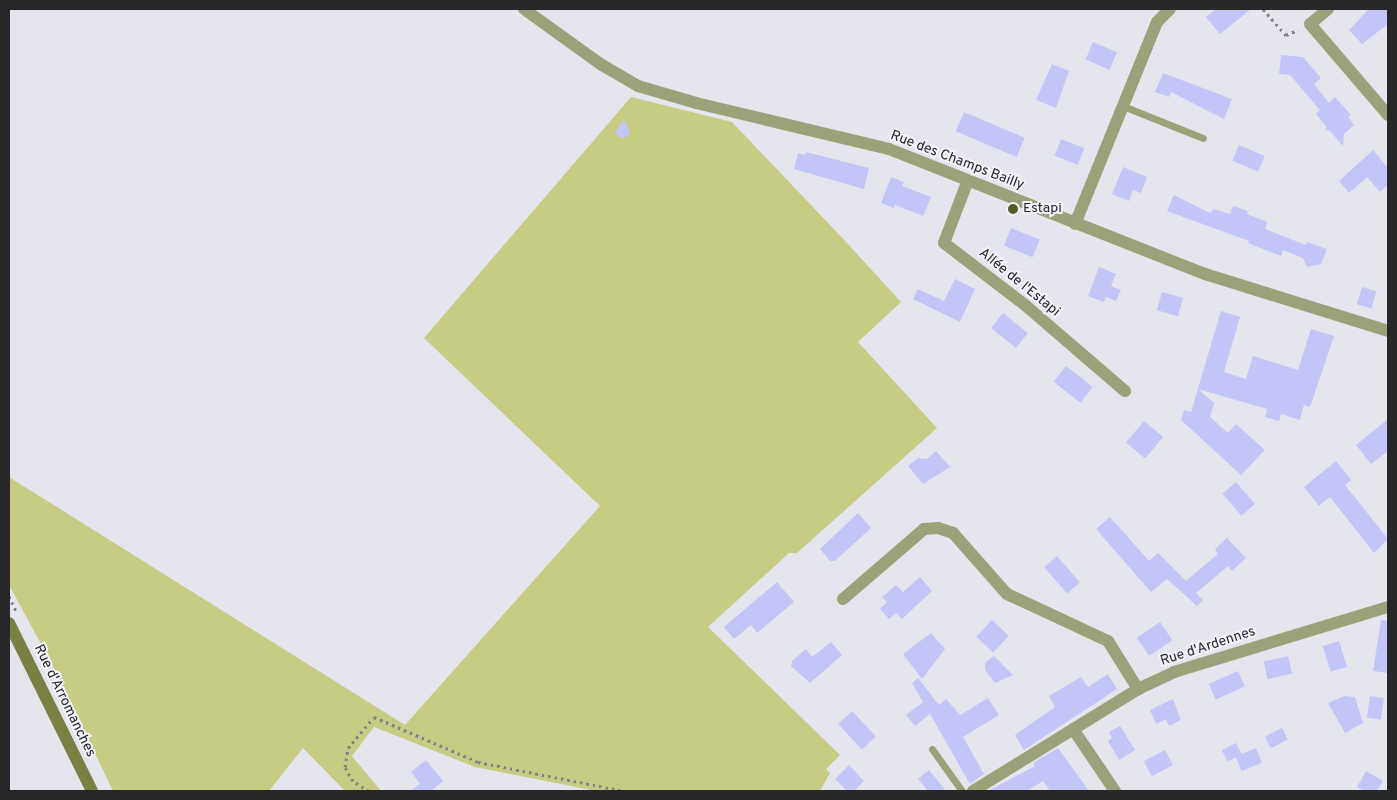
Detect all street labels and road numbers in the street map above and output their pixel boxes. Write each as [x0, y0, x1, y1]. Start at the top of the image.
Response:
street label: Rue des Champs Bailly [888, 128, 1026, 194]
street label: Allée de l'Estapi [975, 245, 1063, 321]
street label: Rue d'Ardennes [1158, 624, 1258, 670]
street label: Rue d'Arromanches [30, 642, 98, 760]

